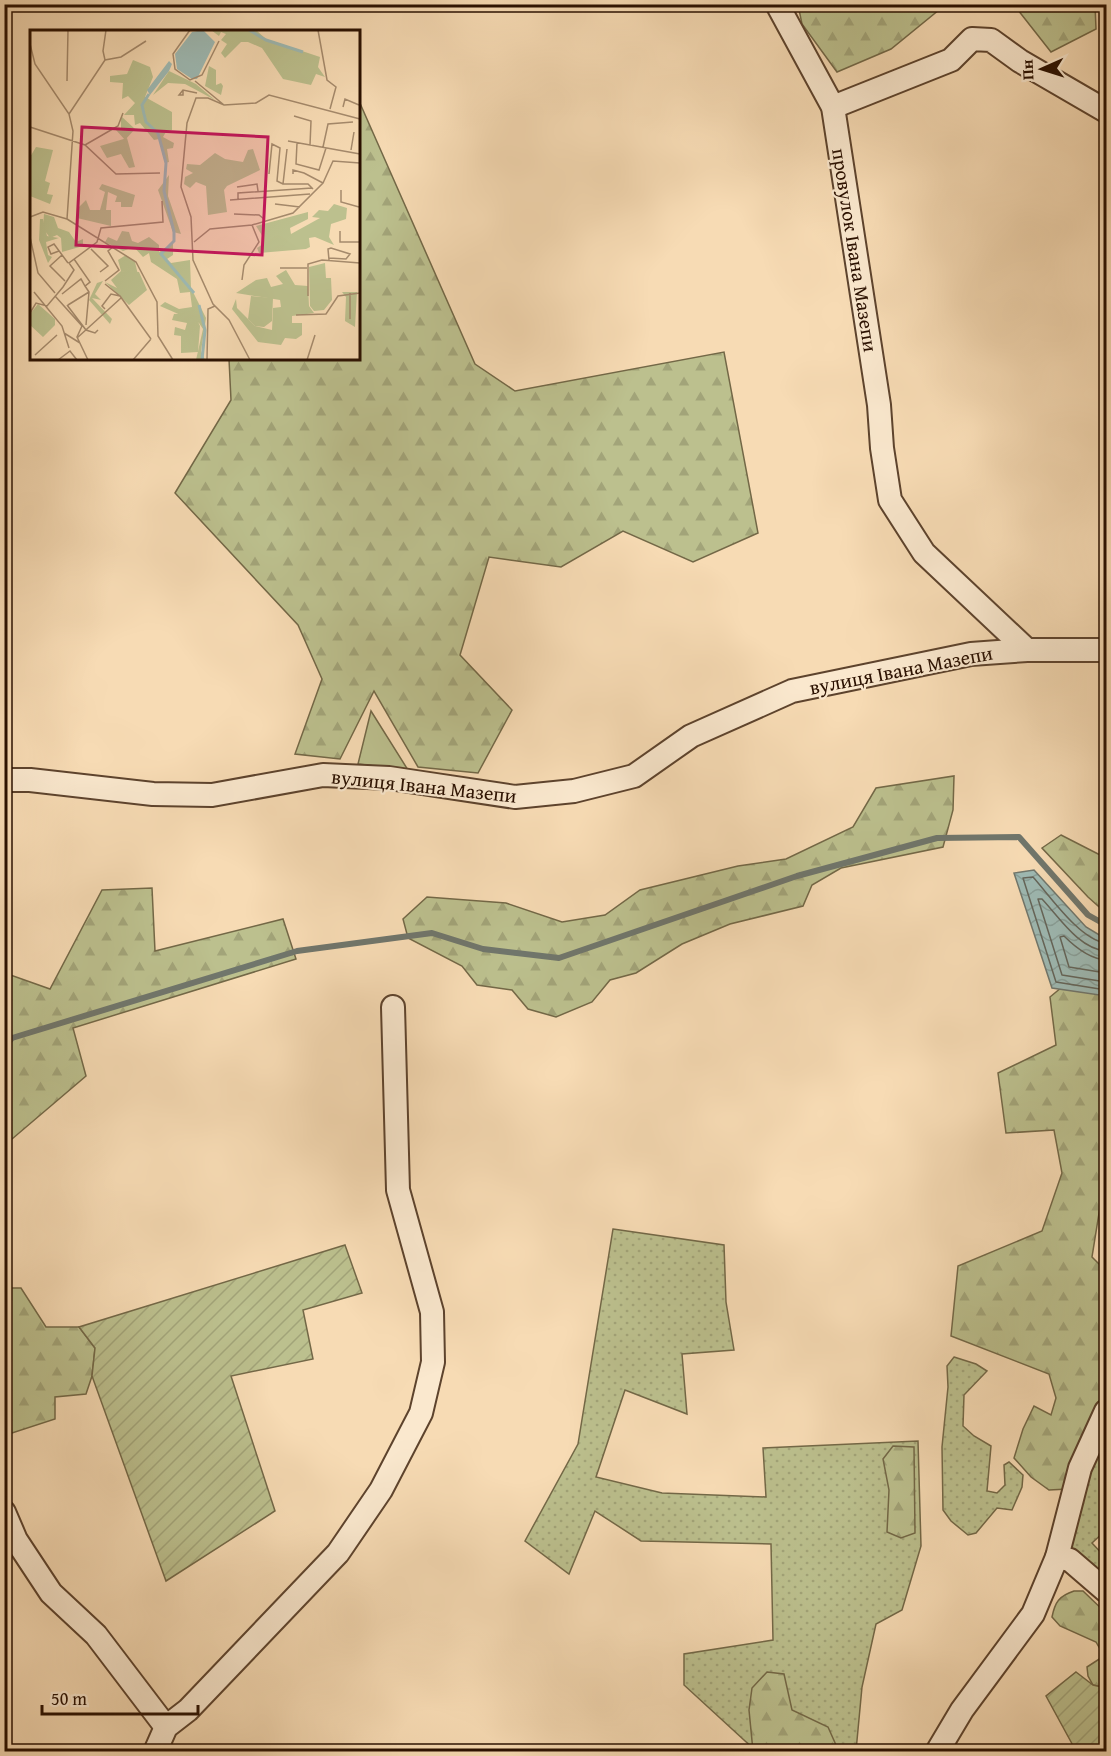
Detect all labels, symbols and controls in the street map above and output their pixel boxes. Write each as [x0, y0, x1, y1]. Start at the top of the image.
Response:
inset map [30, 30, 360, 360]
north arrow [1012, 39, 1072, 99]
text: Пн [1014, 59, 1040, 81]
street label: провулок Івана Мазепи [825, 146, 886, 354]
street label: вулиця Івана Мазепи [807, 637, 995, 702]
street label: вулиця Івана Мазепи [330, 761, 518, 810]
scale bar [42, 1678, 198, 1716]
text: 50 m [51, 1685, 87, 1712]

